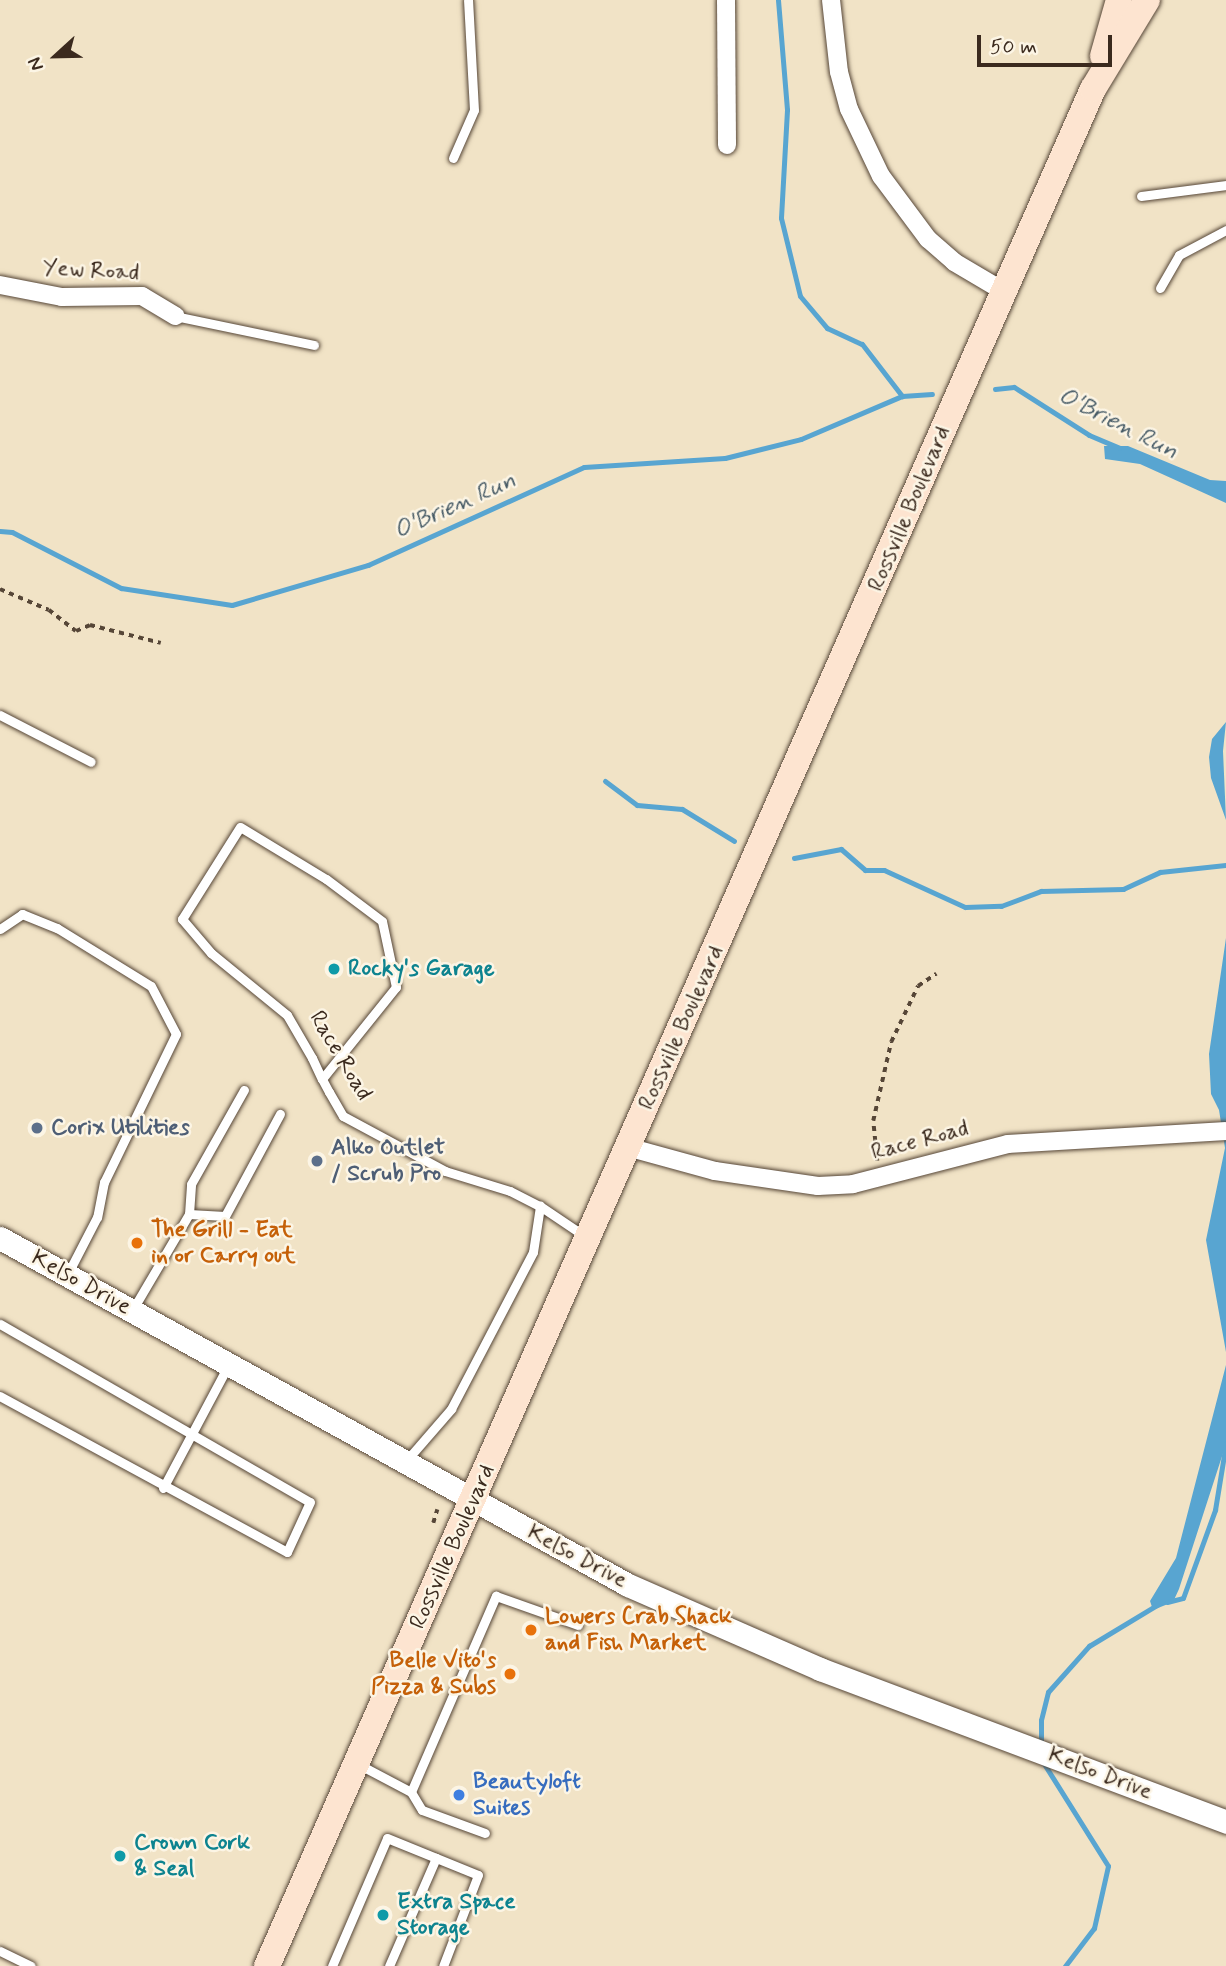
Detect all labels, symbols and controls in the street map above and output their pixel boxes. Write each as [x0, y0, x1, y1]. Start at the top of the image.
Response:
north arrow [21, 21, 91, 91]
scale bar [981, 21, 1116, 65]
text: 50 m [990, 33, 1037, 61]
text: N [22, 54, 50, 75]
street label: Yew Road [44, 255, 138, 287]
water label: O'Brien Run [1055, 382, 1181, 466]
street label: Rossville Boulevard [863, 422, 957, 596]
water label: O'Brien Run [391, 467, 519, 545]
street label: Rossville Boulevard [633, 941, 731, 1115]
place label: Rocky's Garage [348, 955, 494, 983]
marker: Rocky's Garage [326, 961, 342, 977]
street label: Race Road [303, 1007, 377, 1105]
place label: Corix Utilities [51, 1114, 190, 1142]
street label: Race Road [869, 1115, 971, 1167]
marker: Corix Utilities [29, 1120, 45, 1136]
place label: Alko Outlet / Scrub Pro [331, 1134, 442, 1188]
marker: Alko Outlet / Scrub Pro [309, 1153, 325, 1169]
place label: The Grill - Eat in or Carry out [151, 1216, 297, 1270]
marker: The Grill - Eat in or Carry out [129, 1235, 145, 1251]
street label: Kelso Drive [27, 1245, 135, 1321]
street label: Rossville Boulevard [404, 1460, 502, 1634]
street label: Kelso Drive [523, 1519, 631, 1595]
place label: Lowers Crab Shack and Fish Market [545, 1603, 735, 1657]
marker: Lowers Crab Shack and Fish Market [523, 1622, 539, 1638]
place label: Belle Vito's Pizza & Subs [371, 1647, 496, 1701]
marker: Belle Vito's Pizza & Subs [502, 1666, 518, 1682]
street label: Kelso Drive [1044, 1742, 1156, 1806]
place label: Beautyloft Suites [473, 1768, 581, 1822]
marker: Beautyloft Suites [451, 1787, 467, 1803]
place label: Crown Cork & Seal [134, 1829, 251, 1883]
marker: Crown Cork & Seal [112, 1848, 128, 1864]
place label: Extra Space Storage [397, 1888, 513, 1942]
marker: Extra Space Storage [375, 1907, 391, 1923]

